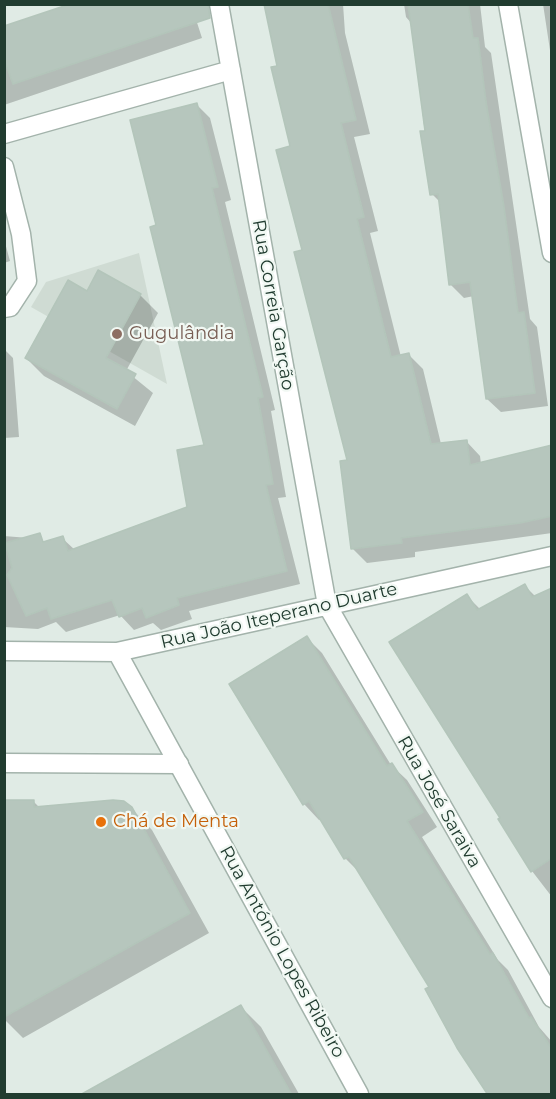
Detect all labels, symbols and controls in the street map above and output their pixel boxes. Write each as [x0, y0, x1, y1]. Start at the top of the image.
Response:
street label: Rua Correia Garção [247, 218, 299, 392]
place label: Gugulândia [129, 323, 235, 345]
marker: Gugulândia [110, 327, 124, 341]
street label: Rua João Iteperano Duarte [159, 578, 399, 654]
street label: Rua José Saraiva [392, 732, 486, 872]
place label: Chá de Menta [113, 811, 239, 833]
marker: Chá de Menta [94, 815, 108, 829]
street label: Rua António Lopes Ribeiro [215, 842, 349, 1062]

